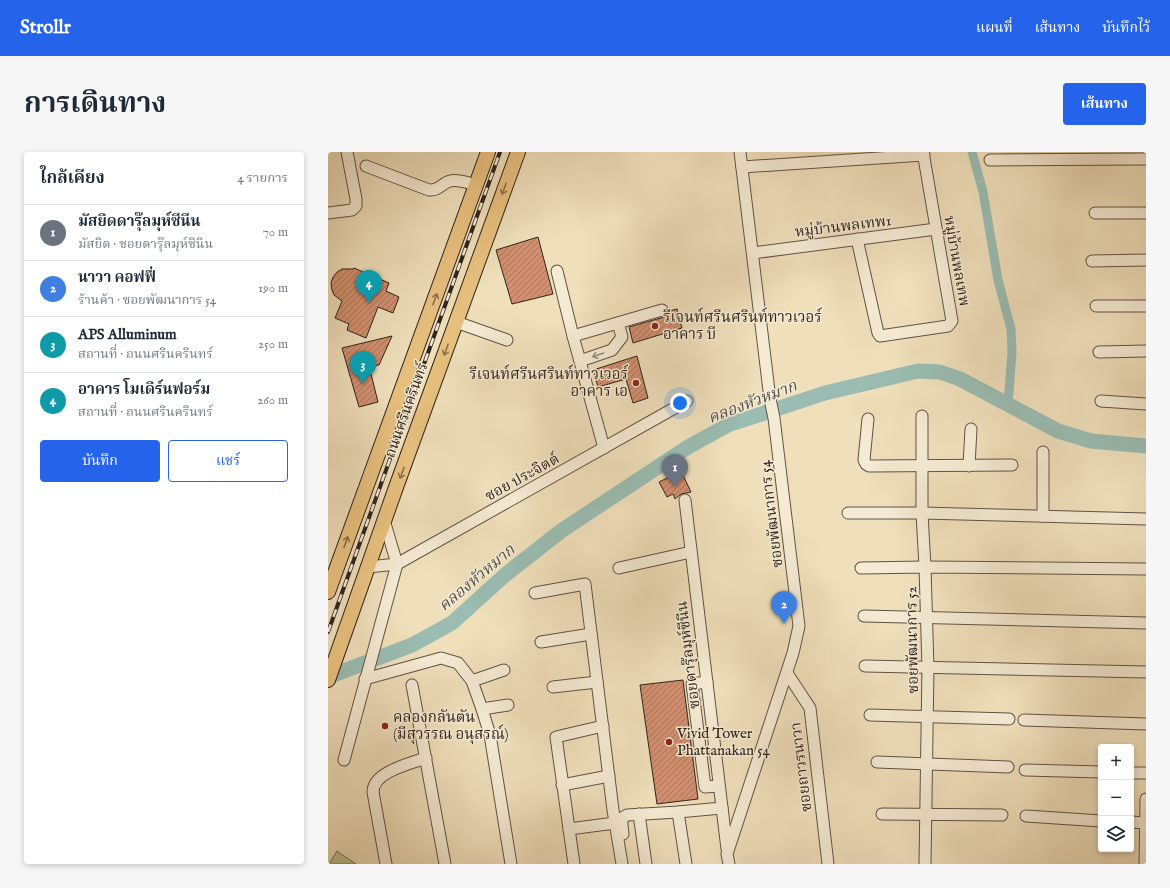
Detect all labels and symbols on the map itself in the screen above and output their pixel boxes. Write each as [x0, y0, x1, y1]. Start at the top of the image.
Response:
one-way arrow [500, 182, 508, 194]
street label: หมู่บ้านพลเทพ1 [794, 211, 892, 242]
street label: หมู่บ้านพลเทพ [939, 214, 974, 308]
pin: 4 [356, 270, 382, 303]
one-way arrow [431, 293, 439, 305]
place label: รีเจนท์ศรีนศรินท์ทาวเวอร์ อาคาร บี [663, 307, 823, 344]
marker: รีเจนท์ศรีนศรินท์ทาวเวอร์ อาคาร บี [650, 321, 660, 331]
one-way arrow [441, 344, 449, 356]
pin: 3 [350, 351, 376, 384]
one-way arrow [592, 352, 604, 360]
street label: ถนนศรีนครินทร์ [379, 359, 433, 460]
place label: รีเจนท์ศรีนศรินท์ทาวเวอร์ อาคาร เอ [469, 364, 629, 401]
water label: คลองหัวหมาก [705, 376, 801, 429]
marker: รีเจนท์ศรีนศรินท์ทาวเวอร์ อาคาร เอ [631, 378, 641, 388]
your location [670, 393, 690, 413]
street label: ซอย ประจิตต์ [481, 448, 563, 506]
pin: 1 [662, 454, 688, 487]
street label: ซอยพัฒนาการ 54 [755, 459, 788, 569]
one-way arrow [397, 466, 405, 478]
one-way arrow [343, 536, 350, 549]
water label: คลองหัวหมาก [435, 540, 520, 616]
street label: ซอยพัฒนาการ 52 [902, 586, 923, 694]
pin: 2 [771, 591, 797, 624]
street label: ซอยดารุ๊ลมุห์ซีนีน [671, 600, 706, 710]
place label: คลองกลันตัน (มีสุวรรณ อนุสรณ์) [393, 708, 509, 745]
marker: คลองกลันตัน (มีสุวรรณ อนุสรณ์) [380, 721, 390, 731]
street label: ซอยถาวรนาวา [787, 721, 816, 813]
place label: Vivid Tower Phattanakan 54 [676, 724, 771, 760]
marker: Vivid Tower Phattanakan 54 [664, 737, 674, 747]

